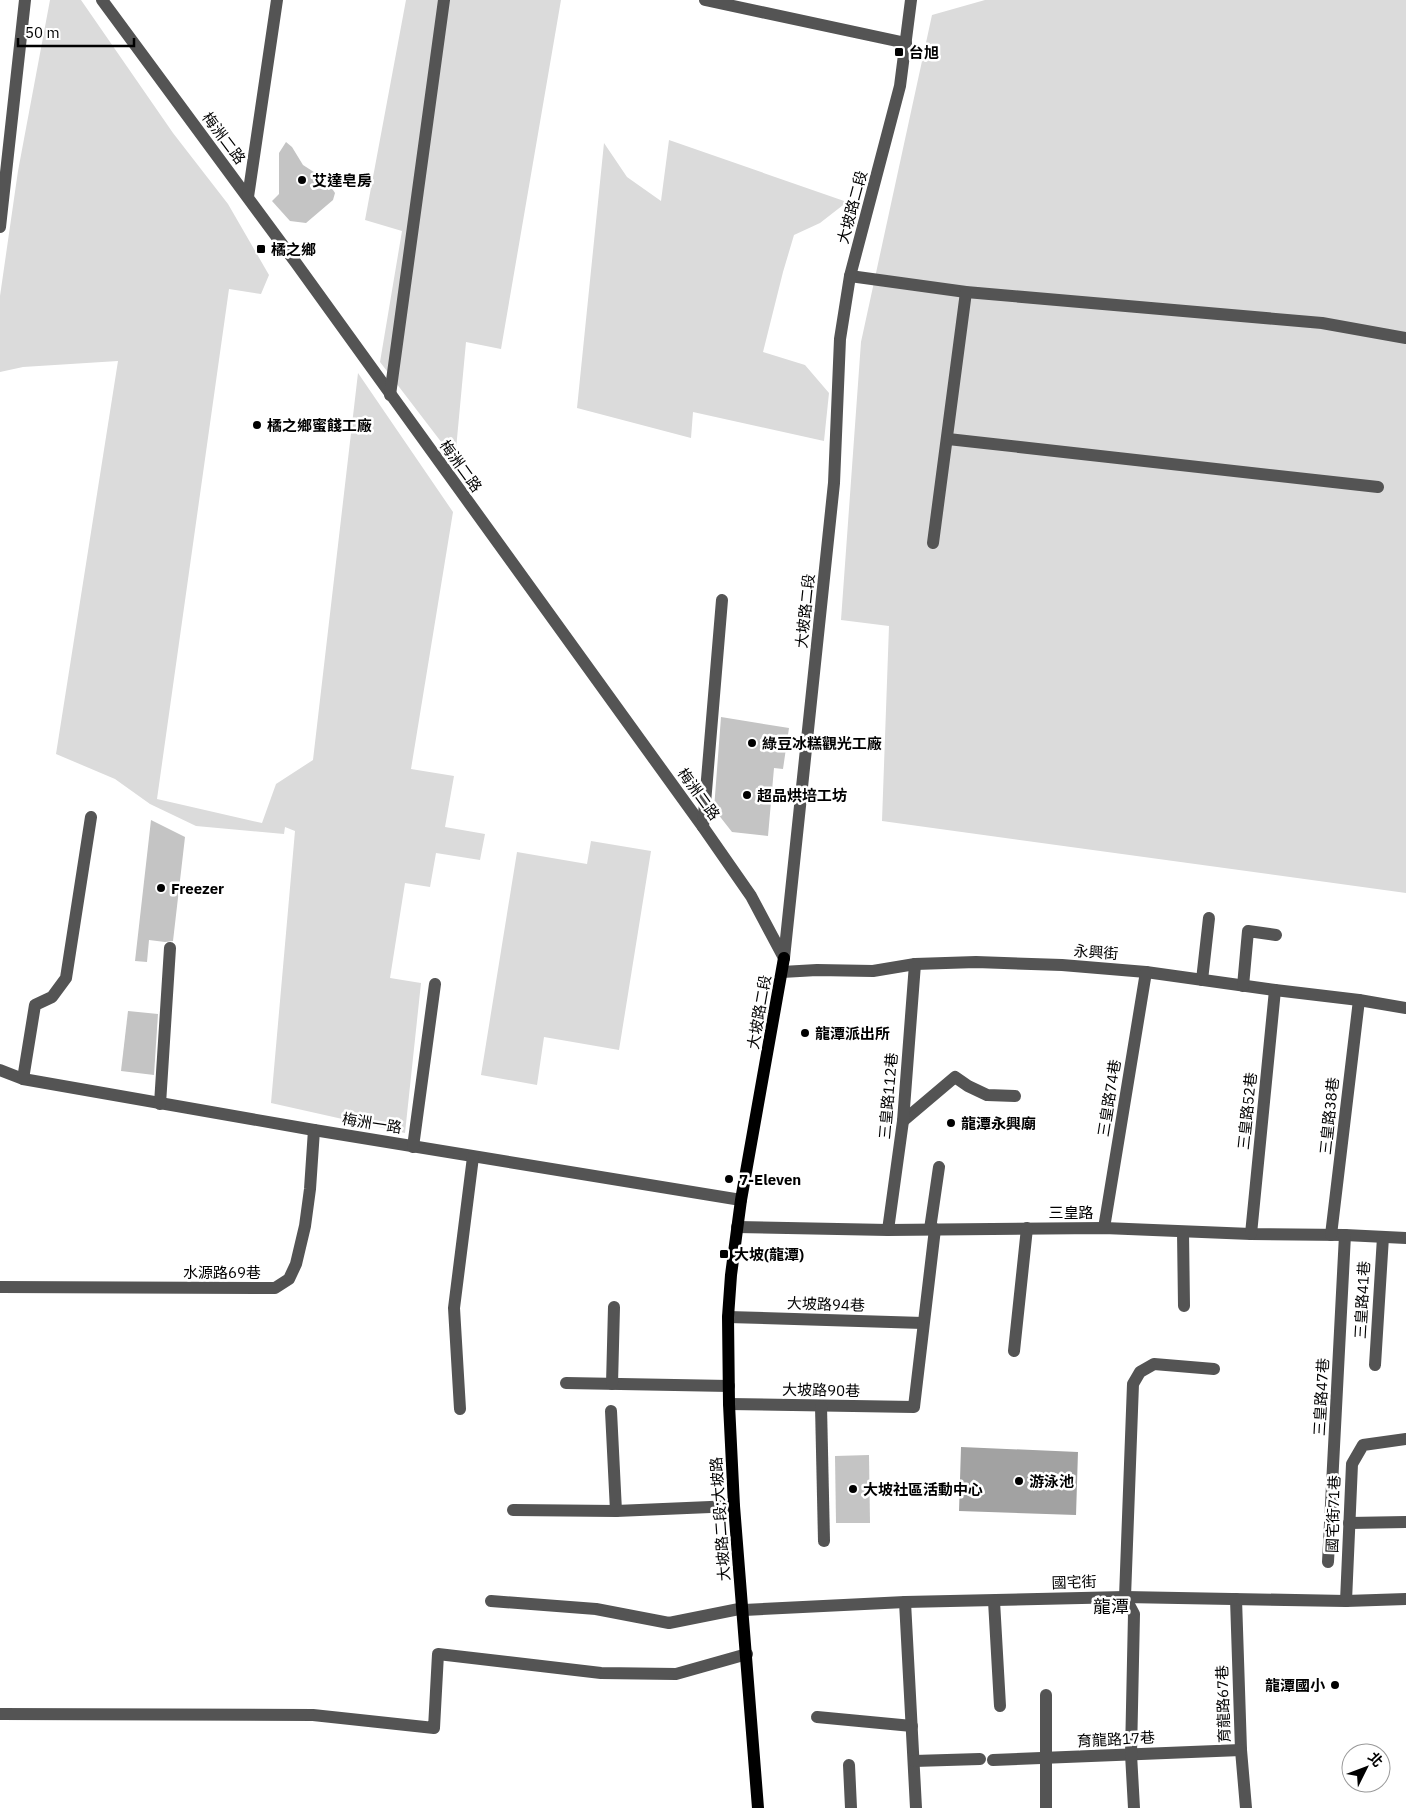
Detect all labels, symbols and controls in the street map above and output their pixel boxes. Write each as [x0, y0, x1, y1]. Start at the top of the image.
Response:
scale bar [18, 15, 134, 47]
text: 50 m [25, 23, 60, 42]
place label: 台旭 [909, 43, 939, 62]
marker: 台旭 [893, 46, 905, 58]
street label: 梅洲二路 [198, 108, 250, 168]
street label: 大坡路二段 [833, 168, 871, 246]
place label: 艾達皂房 [312, 171, 372, 190]
marker: 艾達皂房 [296, 174, 308, 186]
place label: 橘之鄉 [271, 240, 316, 259]
marker: 橘之鄉 [255, 243, 267, 255]
place label: 橘之鄉蜜餞工廠 [267, 416, 372, 435]
marker: 橘之鄉蜜餞工廠 [251, 419, 263, 431]
street label: 梅洲二路 [436, 436, 486, 496]
street label: 大坡路二段 [792, 573, 818, 649]
place label: 綠豆冰糕觀光工廠 [762, 734, 882, 753]
marker: 綠豆冰糕觀光工廠 [746, 737, 758, 749]
street label: 梅洲二路 [674, 764, 724, 824]
place label: 超品烘培工坊 [757, 786, 847, 805]
marker: 超品烘培工坊 [741, 789, 753, 801]
place label: Freezer [171, 879, 224, 898]
marker: Freezer [155, 882, 167, 894]
street label: 永興街 [1073, 941, 1119, 963]
street label: 大坡路二段 [743, 973, 775, 1051]
place label: 龍潭派出所 [815, 1024, 890, 1043]
marker: 龍潭派出所 [799, 1027, 811, 1039]
street label: 三皇路112巷 [875, 1052, 901, 1140]
street label: 三皇路74巷 [1094, 1058, 1124, 1138]
street label: 三皇路52巷 [1233, 1071, 1261, 1151]
street label: 三皇路38巷 [1315, 1076, 1343, 1156]
street label: 梅洲一路 [341, 1109, 403, 1137]
place label: 龍潭永興廟 [961, 1114, 1036, 1133]
marker: 龍潭永興廟 [945, 1117, 957, 1129]
place label: 7-Eleven [739, 1170, 801, 1189]
marker: 7-Eleven [723, 1173, 735, 1185]
street label: 三皇路 [1048, 1203, 1094, 1222]
place label: 大坡(龍潭) [734, 1245, 804, 1264]
marker: 大坡(龍潭) [718, 1248, 730, 1260]
street label: 三皇路41巷 [1350, 1261, 1374, 1339]
street label: 水源路69巷 [183, 1263, 261, 1282]
street label: 大坡路94巷 [787, 1293, 865, 1315]
street label: 三皇路47巷 [1309, 1358, 1333, 1436]
street label: 大坡路90巷 [782, 1380, 860, 1400]
street label: 大坡路二段;大坡路 [706, 1456, 734, 1582]
place label: 游泳池 [1029, 1472, 1074, 1491]
marker: 游泳池 [1013, 1475, 1025, 1487]
street label: 國宅街71巷 [1322, 1475, 1344, 1553]
place label: 大坡社區活動中心 [863, 1480, 983, 1499]
marker: 大坡社區活動中心 [847, 1483, 859, 1495]
street label: 國宅街 [1051, 1572, 1097, 1592]
district label: 龍潭 [1093, 1595, 1129, 1618]
street label: 育龍路67巷 [1212, 1665, 1234, 1743]
place label: 龍潭國小 [1265, 1676, 1326, 1695]
marker: 龍潭國小 [1329, 1679, 1341, 1691]
street label: 育龍路17巷 [1077, 1727, 1155, 1751]
north arrow [1341, 1743, 1391, 1793]
text: 北 [1364, 1748, 1387, 1771]

